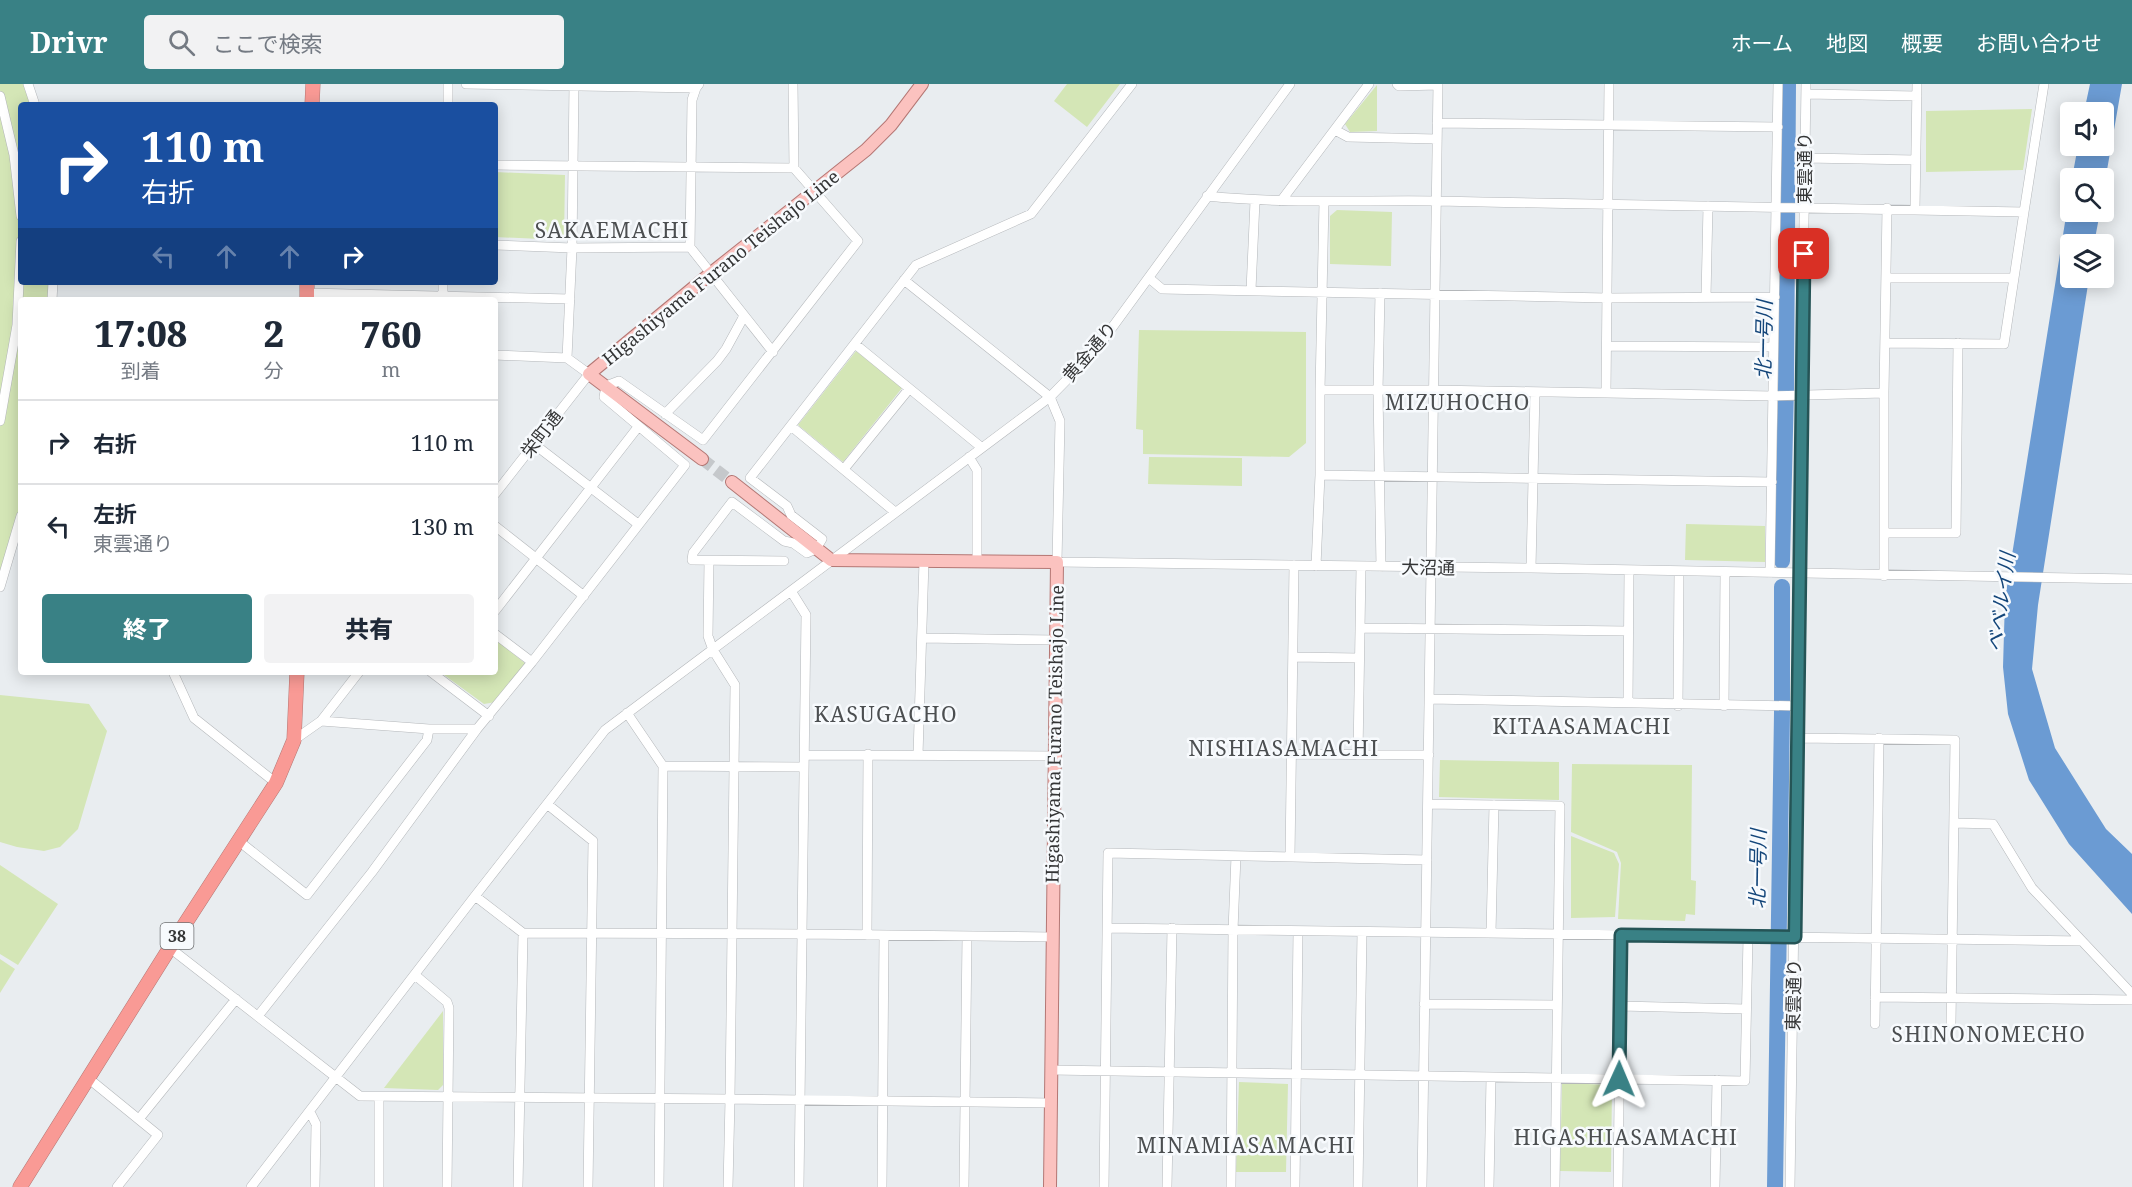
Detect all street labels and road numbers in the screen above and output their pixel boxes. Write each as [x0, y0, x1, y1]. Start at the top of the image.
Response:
street label: 東雲通り [1792, 132, 1816, 204]
street label: Higashiyama Furano Teishajo Line [597, 164, 844, 370]
street label: 黄金通り [1057, 316, 1122, 386]
street label: 栄町通 [515, 405, 567, 462]
street label: 大沼通 [1401, 555, 1455, 579]
street label: Higashiyama Furano Teishajo Line [1039, 585, 1069, 883]
road number: 38 [160, 923, 194, 949]
street label: 東雲通り [1780, 959, 1806, 1031]

